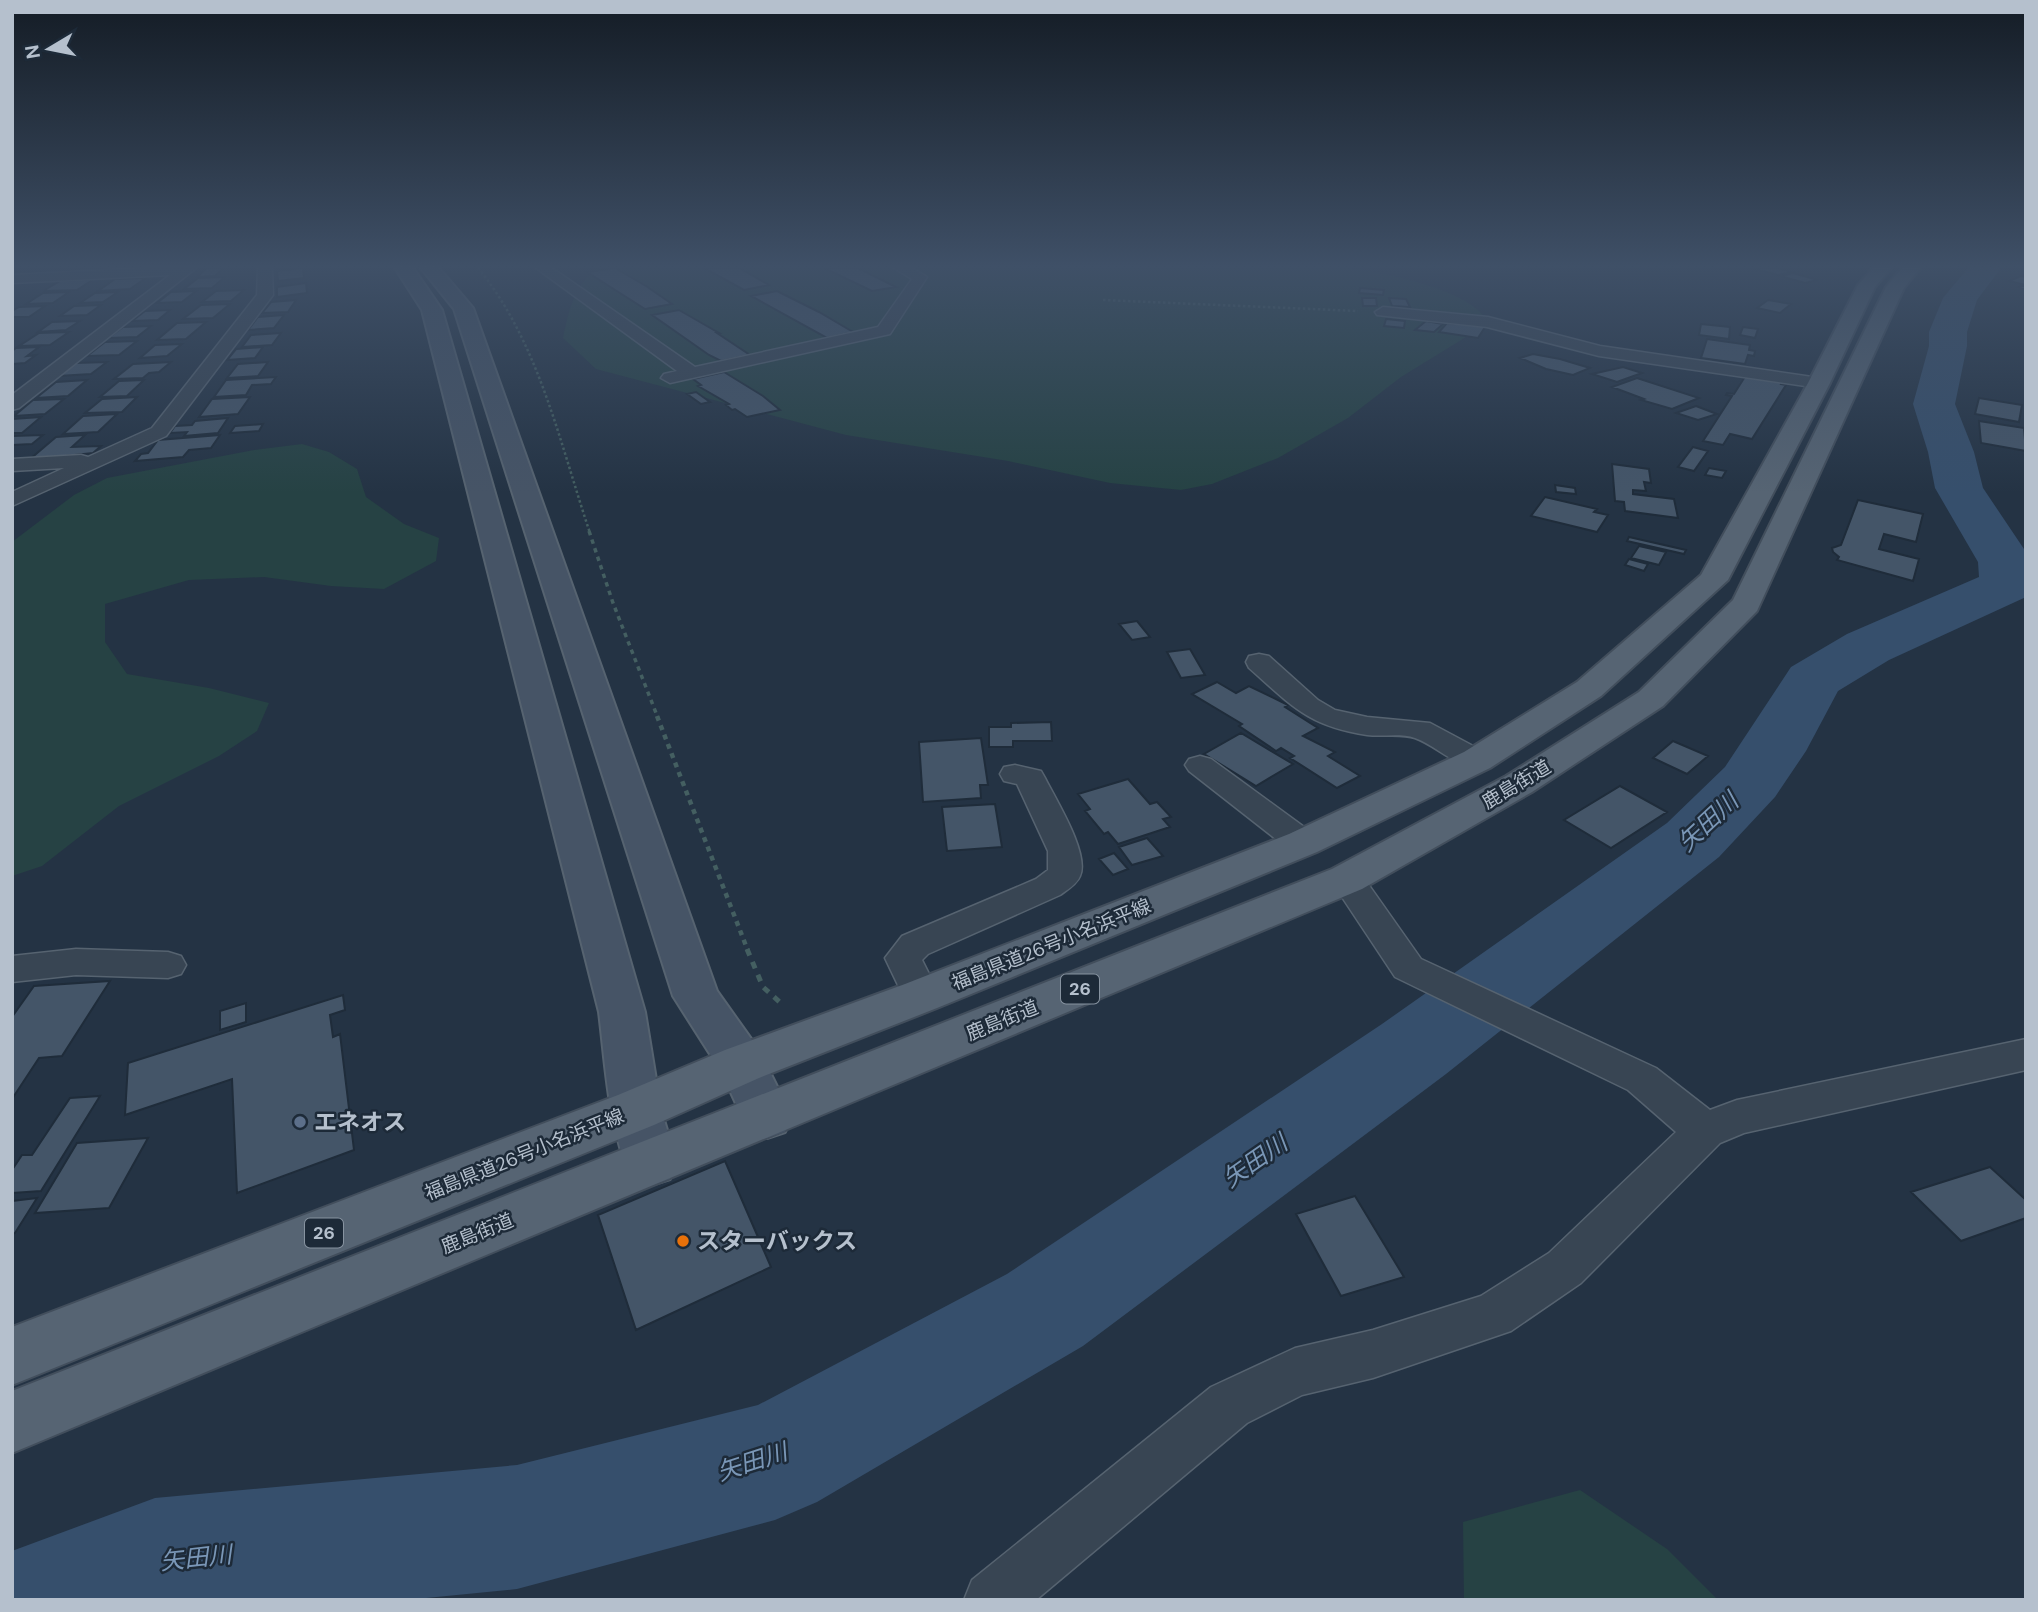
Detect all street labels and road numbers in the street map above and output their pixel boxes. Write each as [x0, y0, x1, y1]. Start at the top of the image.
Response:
street label: 鹿島街道 [1477, 754, 1555, 815]
street label: 福島県道26号小名浜平線 [948, 894, 1154, 994]
road number: 26 [1061, 974, 1099, 1004]
street label: 鹿島街道 [962, 995, 1042, 1046]
street label: 福島県道26号小名浜平線 [421, 1103, 628, 1206]
street label: 鹿島街道 [437, 1208, 517, 1259]
road number: 26 [305, 1218, 343, 1248]

